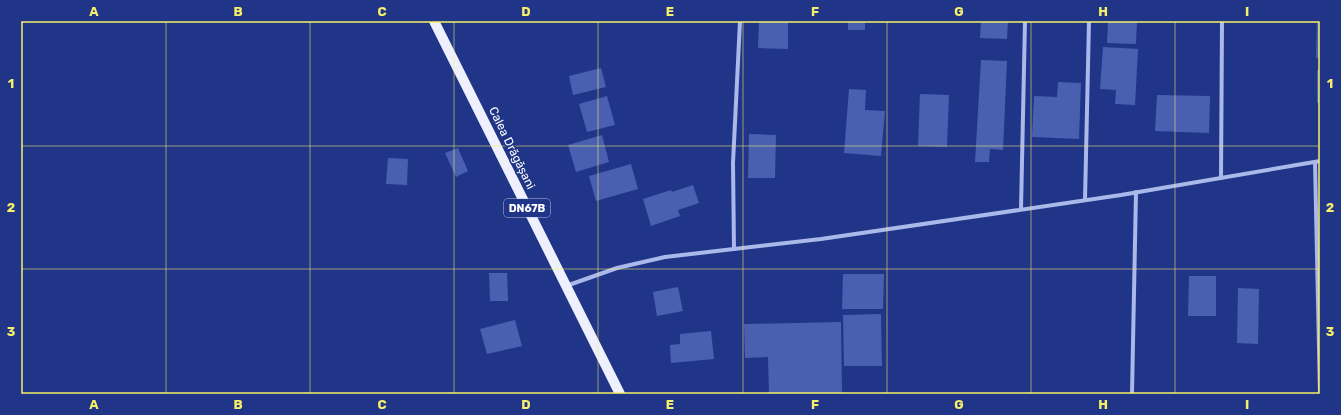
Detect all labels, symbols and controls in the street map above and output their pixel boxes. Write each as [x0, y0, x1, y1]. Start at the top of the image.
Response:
text: A [89, 4, 99, 19]
text: B [233, 4, 243, 19]
text: C [377, 4, 387, 19]
text: D [521, 4, 531, 19]
text: E [666, 4, 674, 19]
text: F [811, 4, 819, 19]
text: G [954, 4, 964, 19]
text: H [1098, 4, 1108, 19]
text: I [1245, 4, 1249, 19]
text: 1 [8, 76, 14, 91]
text: 1 [1327, 76, 1333, 91]
street label: Calea Drăgășani [486, 105, 538, 192]
road number: DN67B [504, 199, 550, 217]
text: 2 [7, 200, 15, 215]
text: 2 [1326, 200, 1334, 215]
text: 3 [7, 324, 16, 339]
text: 3 [1326, 324, 1335, 339]
text: A [89, 397, 99, 412]
text: B [233, 397, 243, 412]
text: C [377, 397, 387, 412]
text: D [521, 397, 531, 412]
text: E [666, 397, 674, 412]
text: F [811, 397, 819, 412]
text: G [954, 397, 964, 412]
text: H [1098, 397, 1108, 412]
text: I [1245, 397, 1249, 412]

